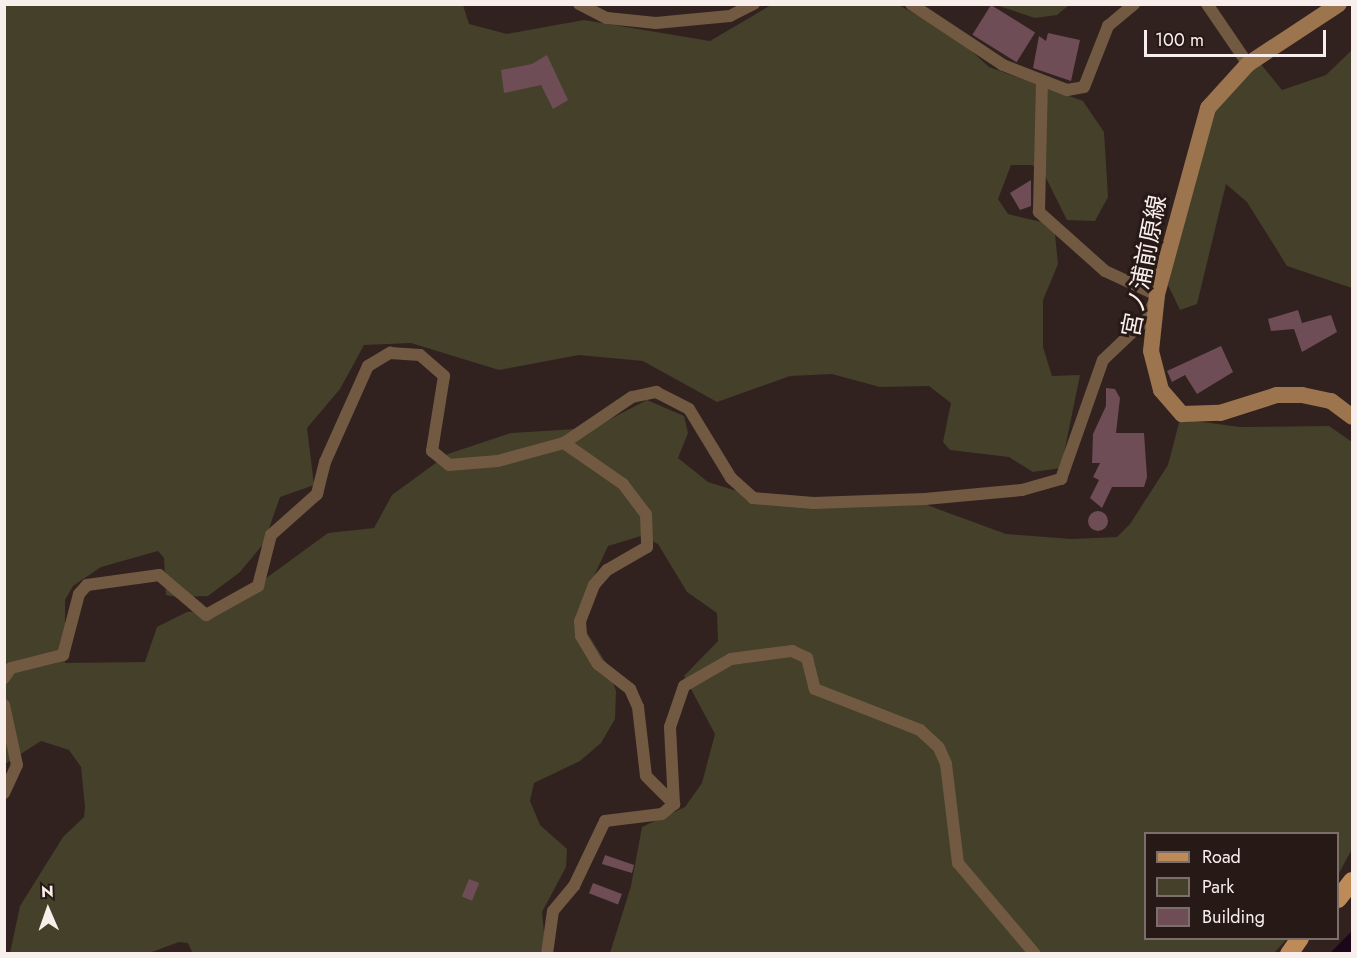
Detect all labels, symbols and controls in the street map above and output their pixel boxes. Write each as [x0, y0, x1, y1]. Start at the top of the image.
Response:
scale bar [1147, 18, 1328, 56]
text: 100 m [1155, 27, 1204, 53]
street label: 宮ノ浦前原線 [1116, 193, 1172, 339]
legend [1144, 832, 1339, 940]
text: Road [1202, 844, 1241, 870]
text: Park [1202, 874, 1234, 900]
north arrow [18, 880, 78, 940]
text: N [41, 880, 54, 903]
text: Building [1202, 904, 1265, 930]

